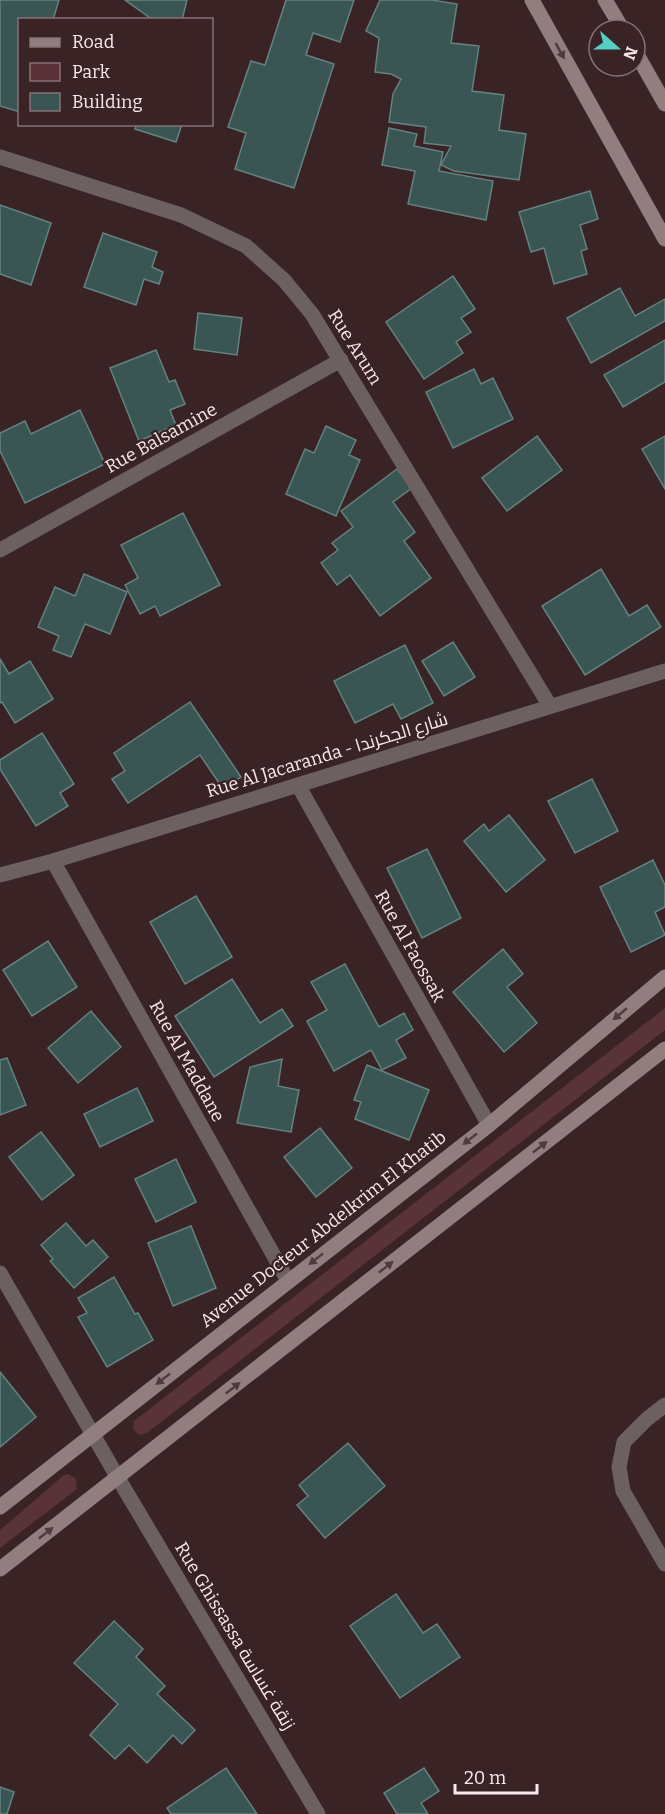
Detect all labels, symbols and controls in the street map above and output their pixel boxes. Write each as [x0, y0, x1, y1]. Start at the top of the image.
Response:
legend [18, 18, 213, 126]
north arrow [587, 18, 647, 78]
text: Road [72, 31, 115, 53]
one-way arrow [555, 43, 565, 60]
text: N [619, 44, 642, 62]
text: Park [72, 61, 111, 83]
text: Building [72, 91, 143, 113]
street label: Rue Arum [323, 305, 387, 389]
street label: Rue Balsamine [101, 398, 221, 478]
street label: Rue Al Jacaranda - شارع الجكرندا [203, 708, 451, 803]
street label: Rue Al Faossak [370, 886, 450, 1006]
street label: Rue Al Maddane [145, 997, 229, 1125]
one-way arrow [612, 1008, 628, 1021]
street label: Avenue Docteur Abdelkrim El Khatib [196, 1126, 450, 1332]
one-way arrow [463, 1133, 478, 1145]
one-way arrow [532, 1140, 548, 1153]
one-way arrow [309, 1252, 324, 1264]
one-way arrow [379, 1262, 394, 1274]
one-way arrow [155, 1372, 171, 1385]
one-way arrow [225, 1381, 241, 1394]
one-way arrow [39, 1528, 54, 1540]
street label: Rue Ghissassa زنقة غساسة [170, 1538, 300, 1734]
scale bar [455, 1757, 538, 1795]
text: 20 m [464, 1767, 506, 1789]

